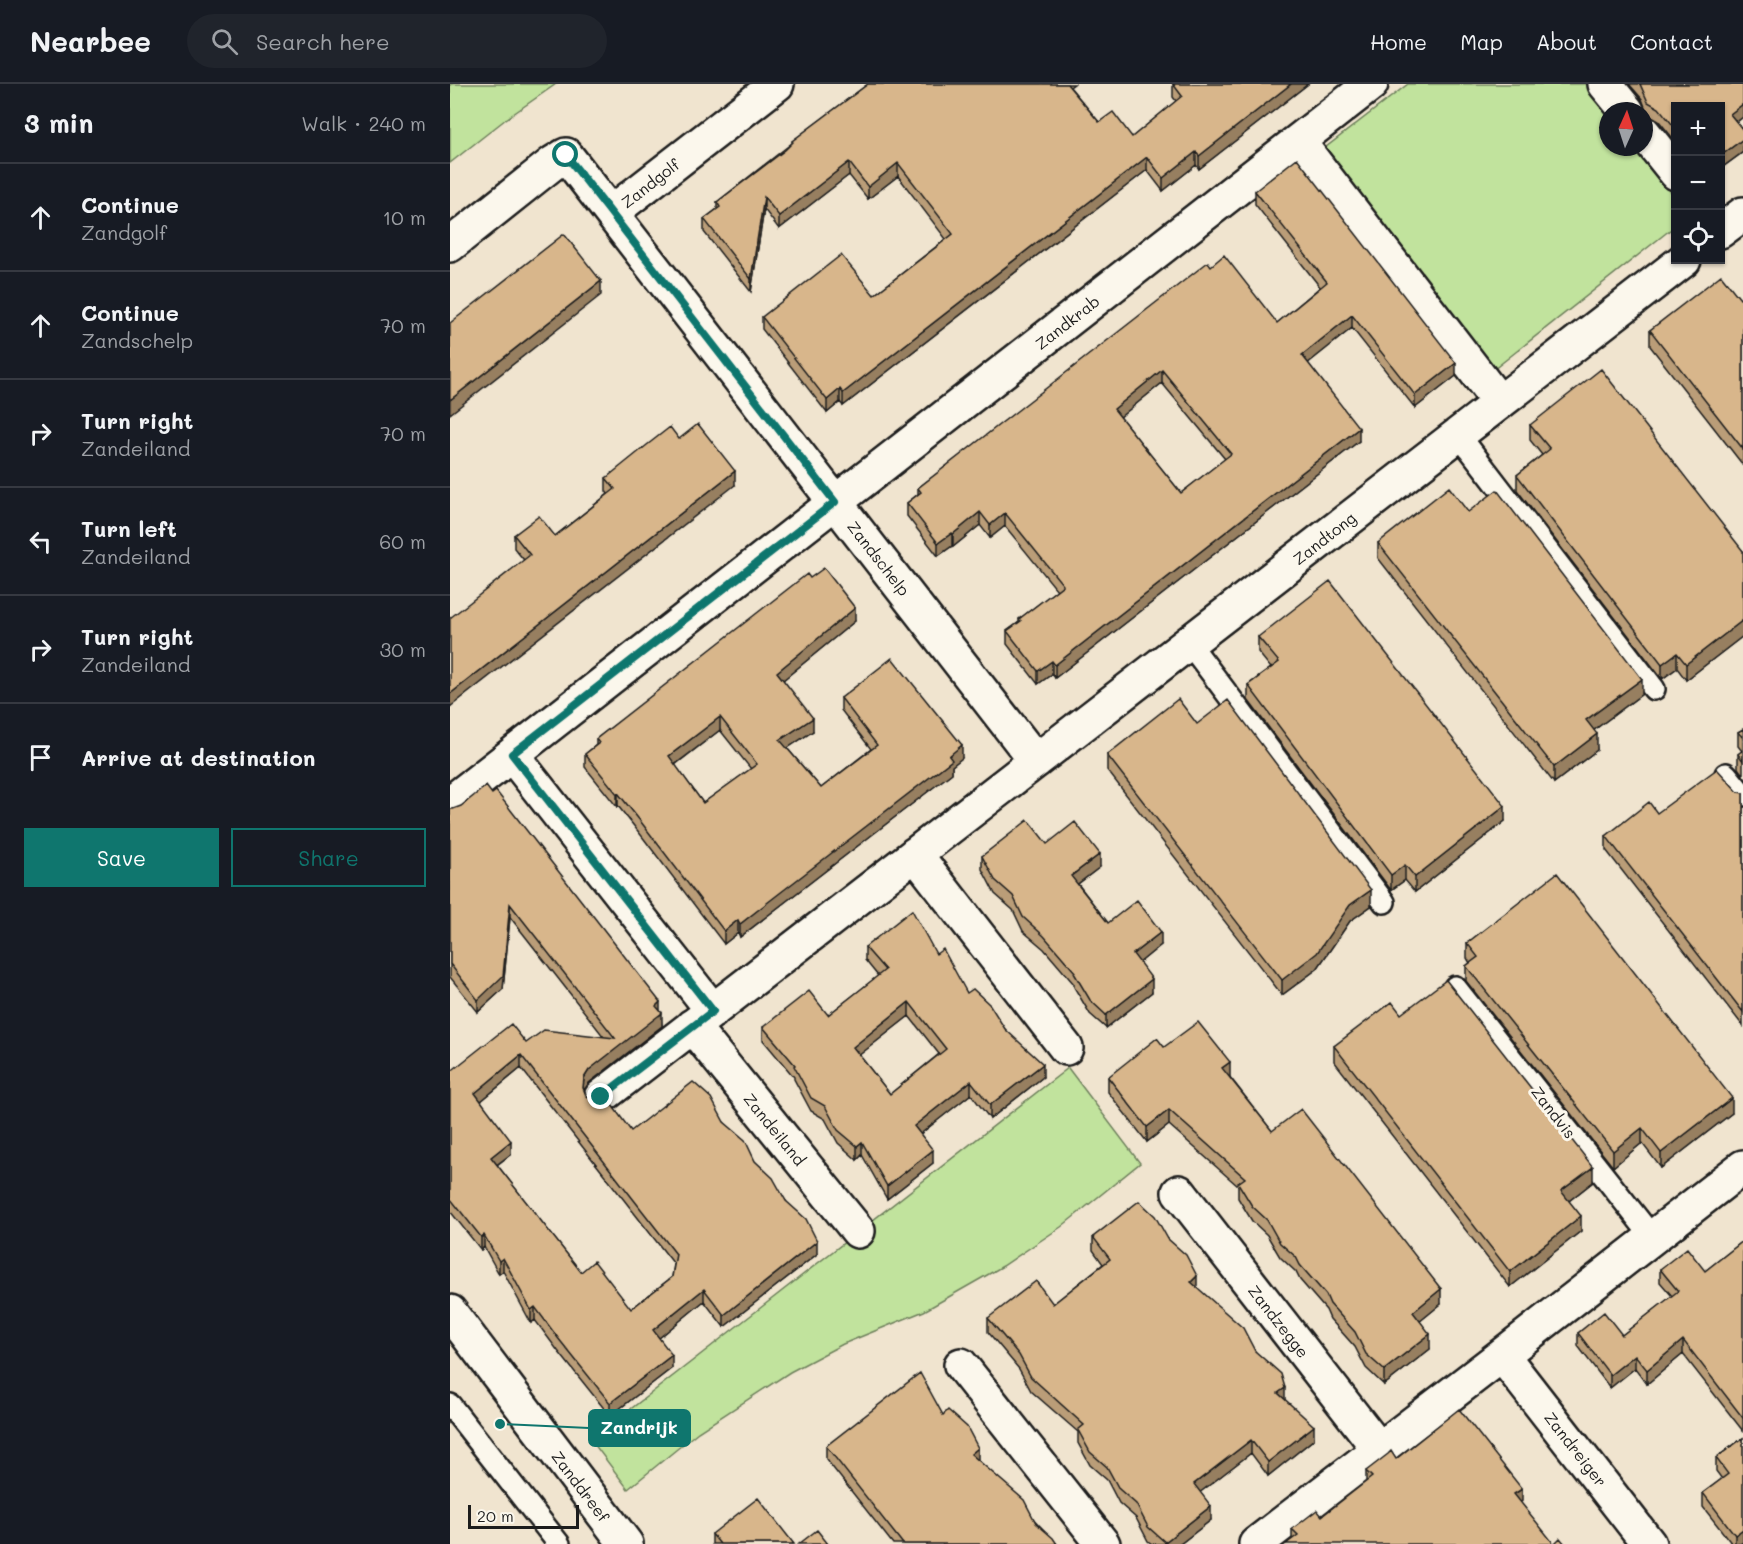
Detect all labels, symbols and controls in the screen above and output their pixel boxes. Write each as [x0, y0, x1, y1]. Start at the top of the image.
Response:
search box [187, 14, 607, 68]
text: Nearbee [30, 23, 151, 59]
icon: search [208, 25, 241, 58]
text: Search here [256, 27, 390, 56]
text: Home [1370, 28, 1427, 55]
text: Map [1460, 28, 1503, 55]
text: About [1536, 28, 1597, 55]
text: Contact [1630, 28, 1713, 55]
north arrow [1599, 102, 1653, 156]
map controls [1671, 102, 1725, 264]
button: + [1671, 102, 1725, 156]
text: 3 min [24, 106, 93, 140]
text: Walk · 240 m [301, 110, 426, 136]
route start [552, 141, 578, 167]
street label: Zandgolf [616, 153, 684, 212]
button: − [1671, 156, 1725, 210]
text: Continue [81, 190, 179, 219]
icon: ahead [24, 201, 57, 234]
text: 10 m [382, 204, 426, 230]
button: locate [1671, 210, 1725, 264]
text: Zandgolf [81, 219, 167, 245]
street label: Zandkrab [1030, 290, 1104, 354]
text: Continue [81, 298, 179, 327]
icon: ahead [24, 309, 57, 342]
text: 70 m [380, 312, 426, 338]
text: Zandschelp [81, 327, 193, 353]
text: Turn right [81, 406, 193, 435]
icon: right [24, 417, 57, 450]
text: 70 m [380, 420, 426, 446]
text: Zandeiland [81, 435, 190, 461]
street label: Zandtong [1288, 507, 1360, 569]
text: Turn left [81, 514, 177, 543]
street label: Zandschelp [843, 516, 915, 600]
icon: left [24, 525, 57, 558]
text: 60 m [379, 528, 426, 554]
text: Zandeiland [81, 543, 190, 569]
text: Turn right [81, 622, 193, 651]
icon: right [24, 633, 57, 666]
text: 30 m [380, 636, 426, 662]
text: Zandeiland [81, 651, 190, 677]
icon: arrive [24, 741, 57, 774]
text: Arrive at destination [81, 743, 316, 772]
button: Save [24, 828, 219, 887]
button: Share [231, 828, 426, 887]
street label: Zandvis [1527, 1082, 1581, 1142]
route end [587, 1083, 613, 1109]
street label: Zandeiland [739, 1088, 811, 1170]
street label: Zandzegge [1244, 1280, 1314, 1362]
street label: Zandreiger [1540, 1407, 1612, 1491]
callout: Zandrijk [589, 1410, 690, 1446]
text: Zandrijk [600, 1415, 678, 1439]
street label: Zanddreef [547, 1446, 615, 1526]
scale bar [468, 1502, 579, 1530]
text: 20 m [477, 1505, 514, 1526]

